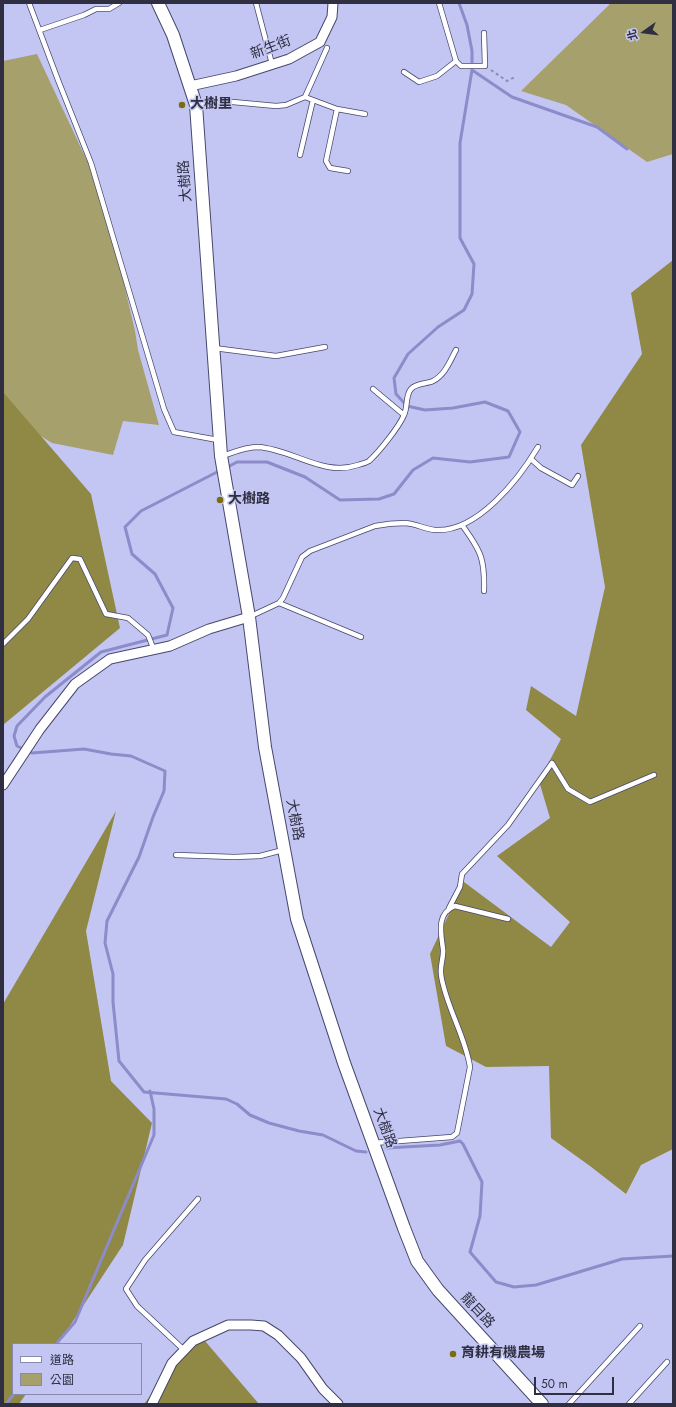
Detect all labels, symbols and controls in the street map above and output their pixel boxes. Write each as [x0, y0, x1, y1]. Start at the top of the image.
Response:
north arrow [624, 12, 664, 52]
text: 北 [623, 28, 641, 42]
street label: 新生街 [248, 33, 294, 63]
place label: 大樹里 [190, 97, 232, 113]
marker: 大樹里 [177, 100, 187, 110]
street label: 大樹路 [176, 159, 196, 203]
place label: 大樹路 [228, 492, 270, 508]
marker: 大樹路 [215, 495, 225, 505]
street label: 大樹路 [282, 798, 306, 842]
street label: 大樹路 [369, 1105, 399, 1151]
street label: 龍目路 [457, 1290, 497, 1332]
legend [12, 1343, 142, 1395]
place label: 育耕有機農場 [461, 1346, 545, 1362]
marker: 育耕有機農場 [448, 1349, 458, 1359]
text: 道路 [50, 1351, 74, 1369]
scale bar [536, 1369, 616, 1395]
text: 公園 [50, 1371, 74, 1389]
text: 50 m [541, 1375, 568, 1393]

